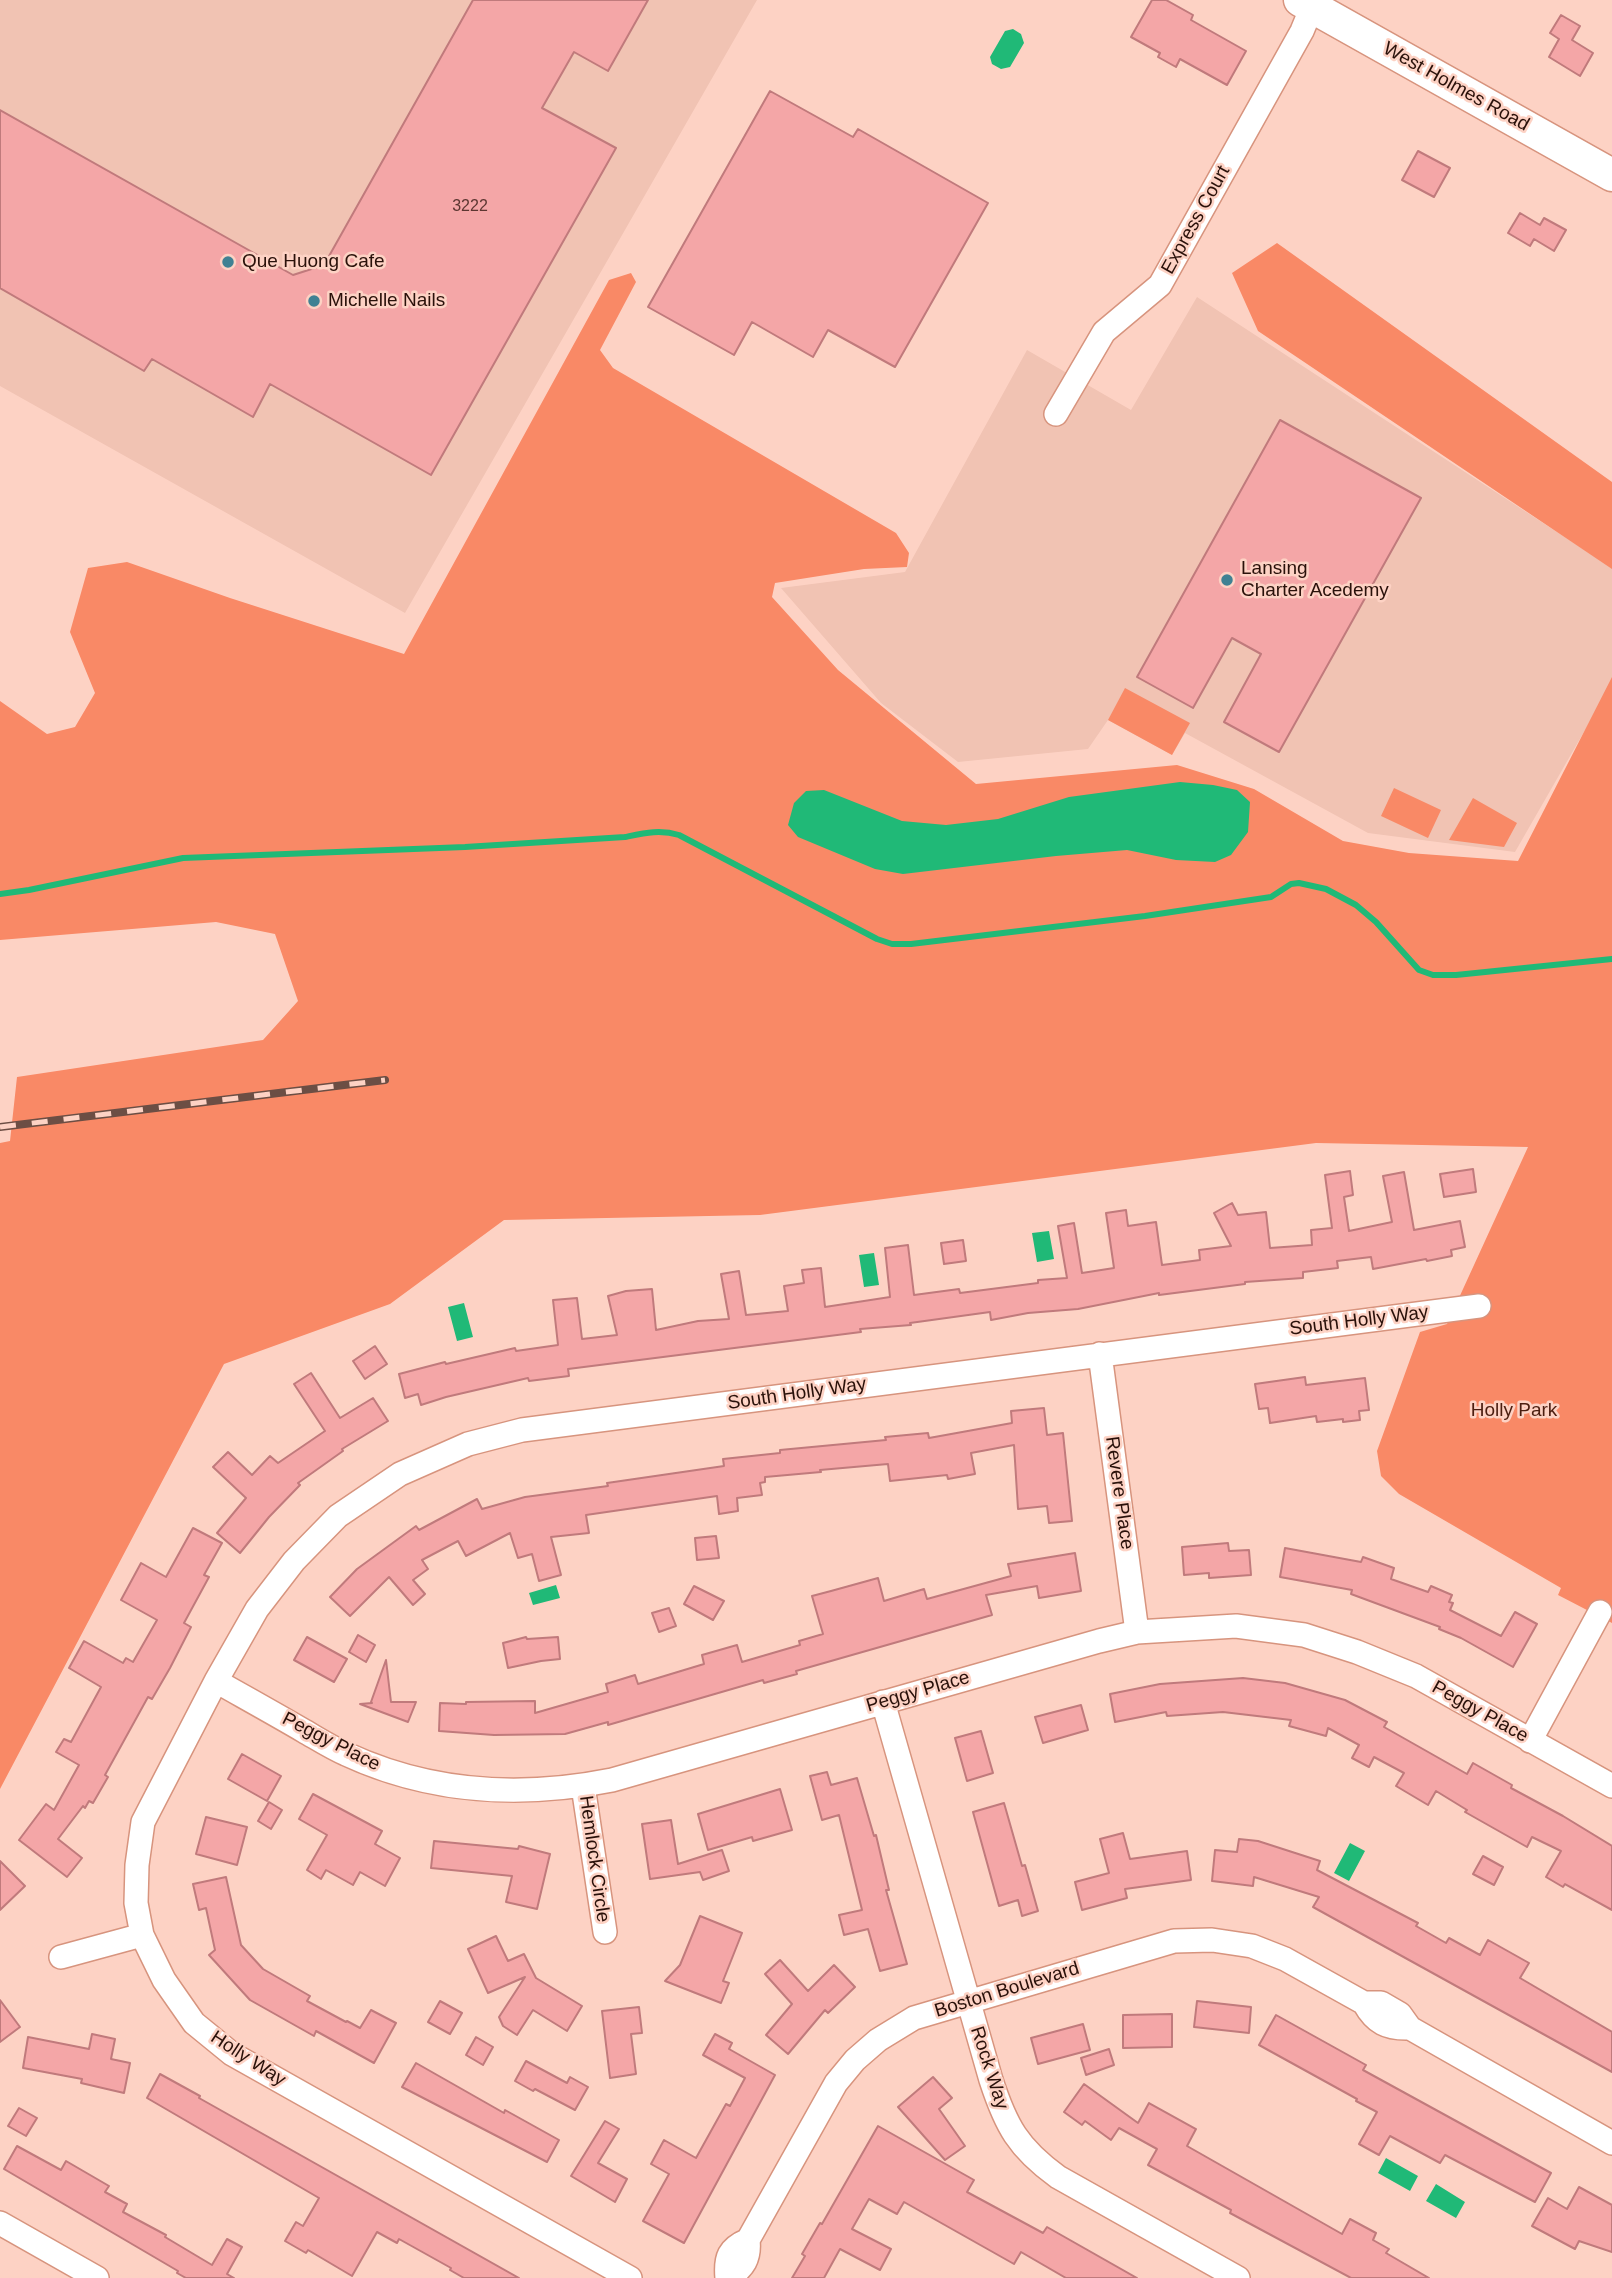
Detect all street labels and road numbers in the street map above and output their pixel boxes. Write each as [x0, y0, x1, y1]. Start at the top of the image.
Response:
street label: West Holmes Road [1379, 37, 1533, 137]
street label: Express Court [1157, 162, 1235, 278]
street label: South Holly Way [1288, 1301, 1430, 1341]
street label: South Holly Way [726, 1373, 868, 1415]
street label: Revere Place [1100, 1435, 1138, 1551]
street label: Peggy Place [864, 1666, 972, 1718]
street label: Peggy Place [1428, 1676, 1532, 1748]
street label: Peggy Place [278, 1708, 384, 1776]
street label: Hemlock Circle [574, 1794, 614, 1924]
street label: Boston Boulevard [932, 1957, 1082, 2023]
street label: Rock Way [965, 2024, 1013, 2112]
street label: Holly Way [206, 2026, 290, 2092]

